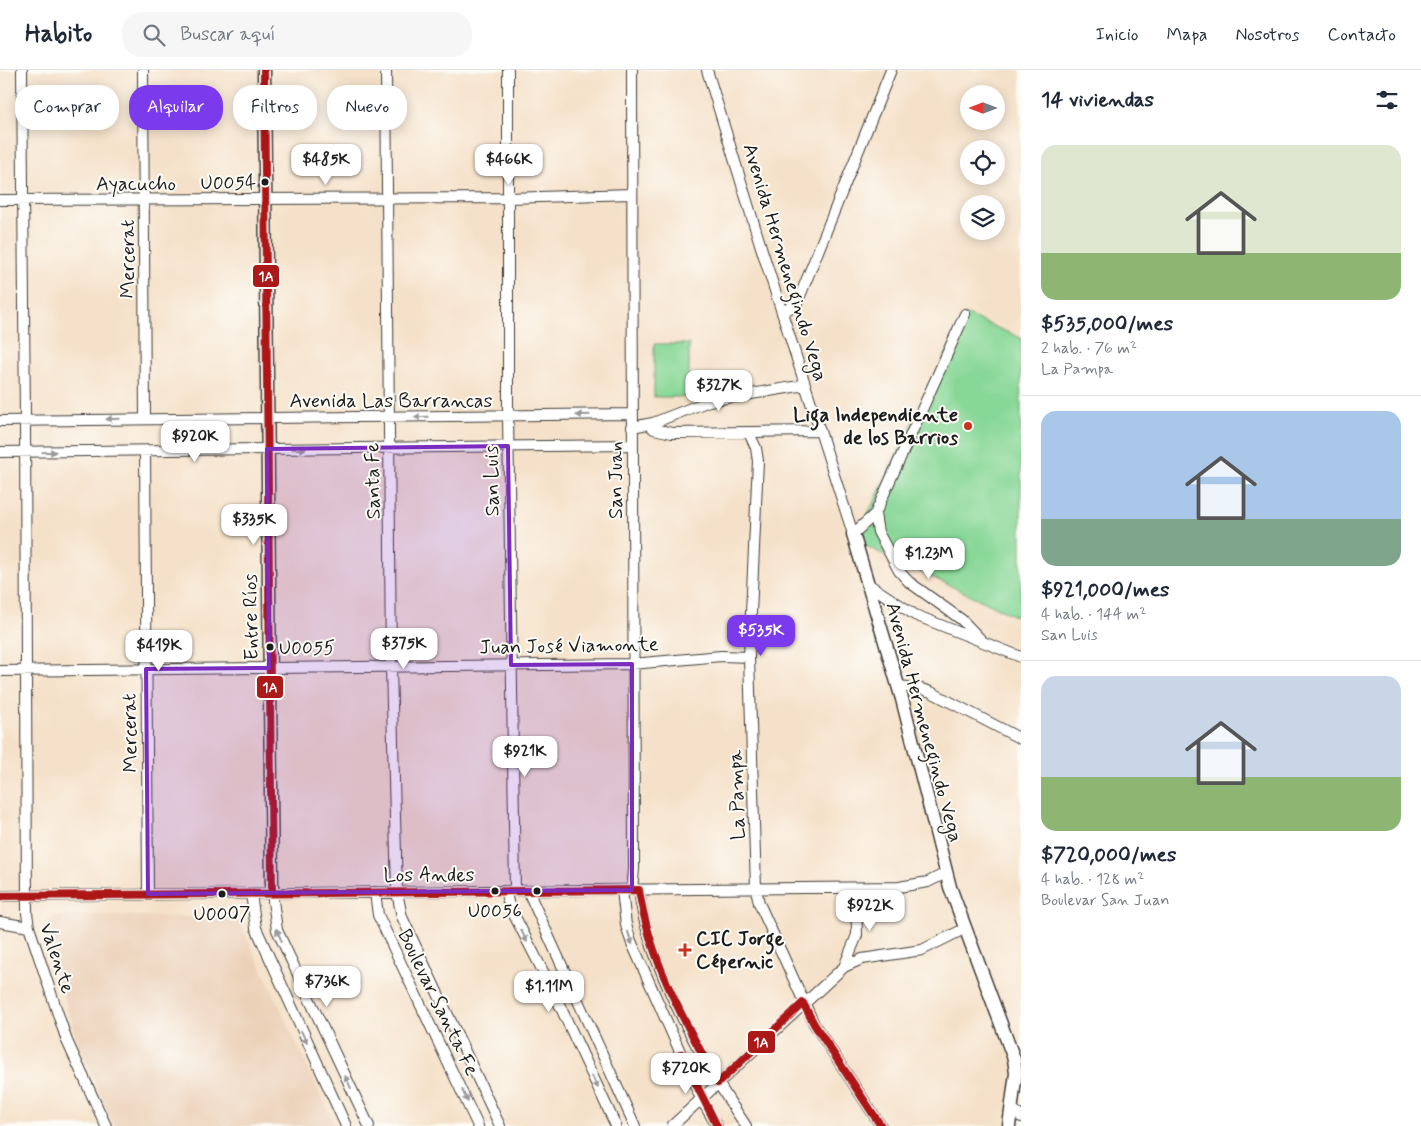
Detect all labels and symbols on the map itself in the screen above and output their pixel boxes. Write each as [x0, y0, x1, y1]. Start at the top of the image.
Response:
north arrow [960, 85, 1005, 130]
street label: Avenida Hermenegindo Vega [734, 140, 834, 385]
pin: $485K [291, 144, 361, 186]
pin: $466K [474, 144, 544, 186]
street label: Ayacucho [96, 171, 176, 198]
place label: U0054 [201, 171, 256, 196]
marker: U0054 [260, 177, 270, 187]
street label: Mercerat [115, 219, 142, 299]
line badge: 1A [252, 264, 280, 288]
text: 1A [258, 268, 274, 286]
pin: $327K [684, 370, 754, 412]
street label: Avenida Las Barrancas [290, 388, 493, 415]
place label: Liga Independiente de los Barrios [793, 402, 958, 452]
one-way arrow [575, 411, 591, 419]
one-way arrow [413, 413, 429, 421]
one-way arrow [105, 415, 121, 423]
pin: $920K [160, 420, 230, 463]
marker: Liga Independiente de los Barrios [962, 420, 974, 432]
street label: San Juan [603, 441, 630, 519]
street label: Santa Fe [359, 442, 388, 520]
one-way arrow [291, 445, 307, 453]
street label: San Luis [478, 445, 507, 517]
one-way arrow [41, 448, 57, 456]
pin: $335K [219, 504, 289, 546]
pin: $1.23M [888, 538, 970, 580]
street label: Entre Ríos [237, 573, 266, 661]
street label: Avenida Hermenegindo Vega [877, 599, 969, 846]
pin: $535K [726, 614, 796, 657]
pin: $375K [369, 628, 439, 670]
pin: $419K [124, 630, 194, 672]
street label: Juan José Viamonte [479, 631, 659, 662]
place label: U0055 [279, 636, 335, 661]
marker: U0055 [265, 642, 275, 652]
line badge: 1A [256, 675, 284, 699]
text: 1A [262, 679, 278, 697]
street label: Mercerat [116, 693, 145, 773]
pin: $921K [490, 736, 560, 778]
street label: La Pampa [722, 748, 753, 840]
street label: Los Andes [383, 862, 475, 889]
marker: U0056 [490, 886, 500, 896]
unlabelled marker [532, 886, 542, 896]
marker: U0007 [217, 889, 227, 899]
pin: $922K [835, 890, 905, 932]
place label: U0056 [468, 899, 522, 924]
place label: U0007 [194, 902, 250, 927]
street label: Valente [33, 920, 81, 997]
street label: Boulevar Santa Fe [390, 925, 485, 1081]
place label: CIC Jorge Cépernic [696, 926, 785, 976]
one-way arrow [275, 927, 283, 942]
one-way arrow [520, 929, 528, 943]
one-way arrow [626, 931, 634, 946]
marker: CIC Jorge Cépernic [678, 943, 692, 957]
pin: $736K [292, 966, 362, 1008]
pin: $1.11M [508, 970, 590, 1013]
one-way arrow [300, 1030, 308, 1044]
line badge: 1A [747, 1030, 776, 1054]
text: 1A [753, 1034, 769, 1052]
pin: $720K [651, 1052, 721, 1095]
one-way arrow [343, 1075, 351, 1089]
one-way arrow [591, 1075, 599, 1089]
one-way arrow [461, 1089, 469, 1103]

